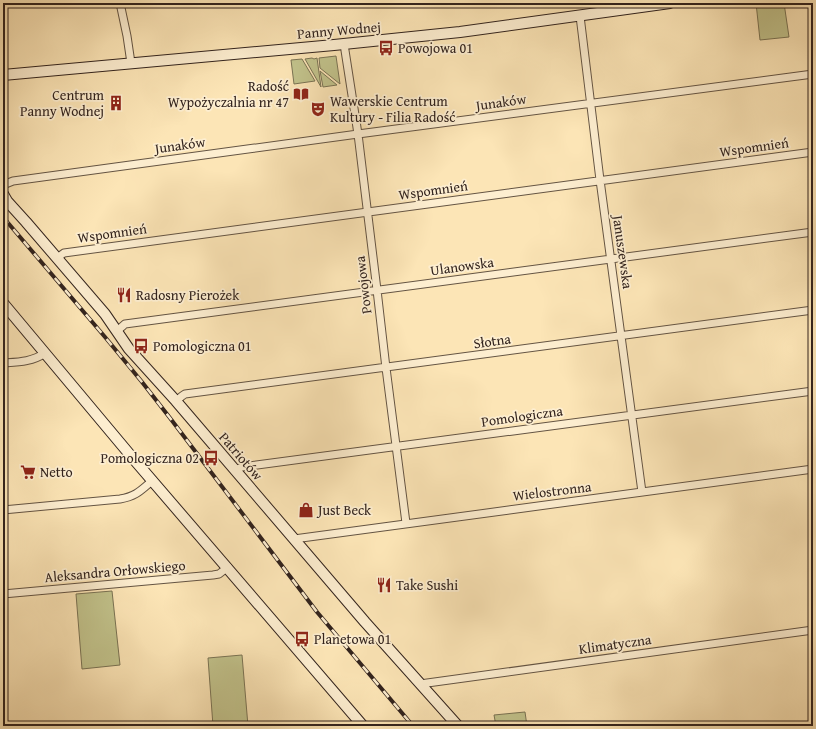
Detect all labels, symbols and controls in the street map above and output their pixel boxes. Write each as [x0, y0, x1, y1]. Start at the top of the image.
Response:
street label: Panny Wodnej [296, 16, 382, 44]
place label: Powojowa 01 [398, 38, 473, 58]
bus stop icon: Powojowa 01 [377, 39, 395, 57]
place label: Radość Wypożyczalnia nr 47 [168, 76, 289, 112]
place label: Centrum Panny Wodnej [20, 85, 105, 121]
library icon: Radość Wypożyczalnia nr 47 [292, 85, 310, 103]
street label: Junaków [473, 89, 528, 116]
place label: Wawerskie Centrum Kultury - Filia Radość [330, 91, 455, 127]
building icon: Centrum Panny Wodnej [107, 94, 125, 112]
theatre icon: Wawerskie Centrum Kultury - Filia Radość [309, 100, 327, 118]
street label: Junaków [152, 132, 207, 159]
street label: Wspomnień [718, 132, 790, 162]
street label: Wspomnień [397, 175, 469, 205]
street label: Januszewska [608, 212, 638, 290]
street label: Wspomnień [76, 218, 148, 248]
street label: Ulanowska [429, 252, 495, 280]
street label: Powojowa [349, 254, 376, 315]
place label: Radosny Pierożek [136, 285, 240, 305]
restaurant icon: Radosny Pierożek [115, 286, 133, 304]
street label: Słotna [472, 328, 512, 354]
place label: Pomologiczna 01 [153, 336, 252, 356]
bus stop icon: Pomologiczna 01 [132, 337, 150, 355]
street label: Pomologiczna [480, 400, 564, 432]
street label: Patriotów [214, 428, 268, 484]
place label: Pomologiczna 02 [100, 448, 199, 468]
bus stop icon: Pomologiczna 02 [202, 449, 220, 467]
place label: Netto [40, 462, 73, 482]
supermarket icon: Netto [19, 463, 37, 481]
street label: Wielostronna [512, 476, 593, 506]
place label: Just Beck [316, 500, 372, 520]
shop icon: Just Beck [297, 501, 315, 519]
street label: Aleksandra Orłowskiego [44, 555, 186, 587]
place label: Take Sushi [396, 575, 458, 595]
restaurant icon: Take Sushi [375, 576, 393, 594]
place label: Planetowa 01 [314, 629, 391, 649]
street label: Klimatyczna [577, 629, 653, 659]
bus stop icon: Planetowa 01 [293, 630, 311, 648]

